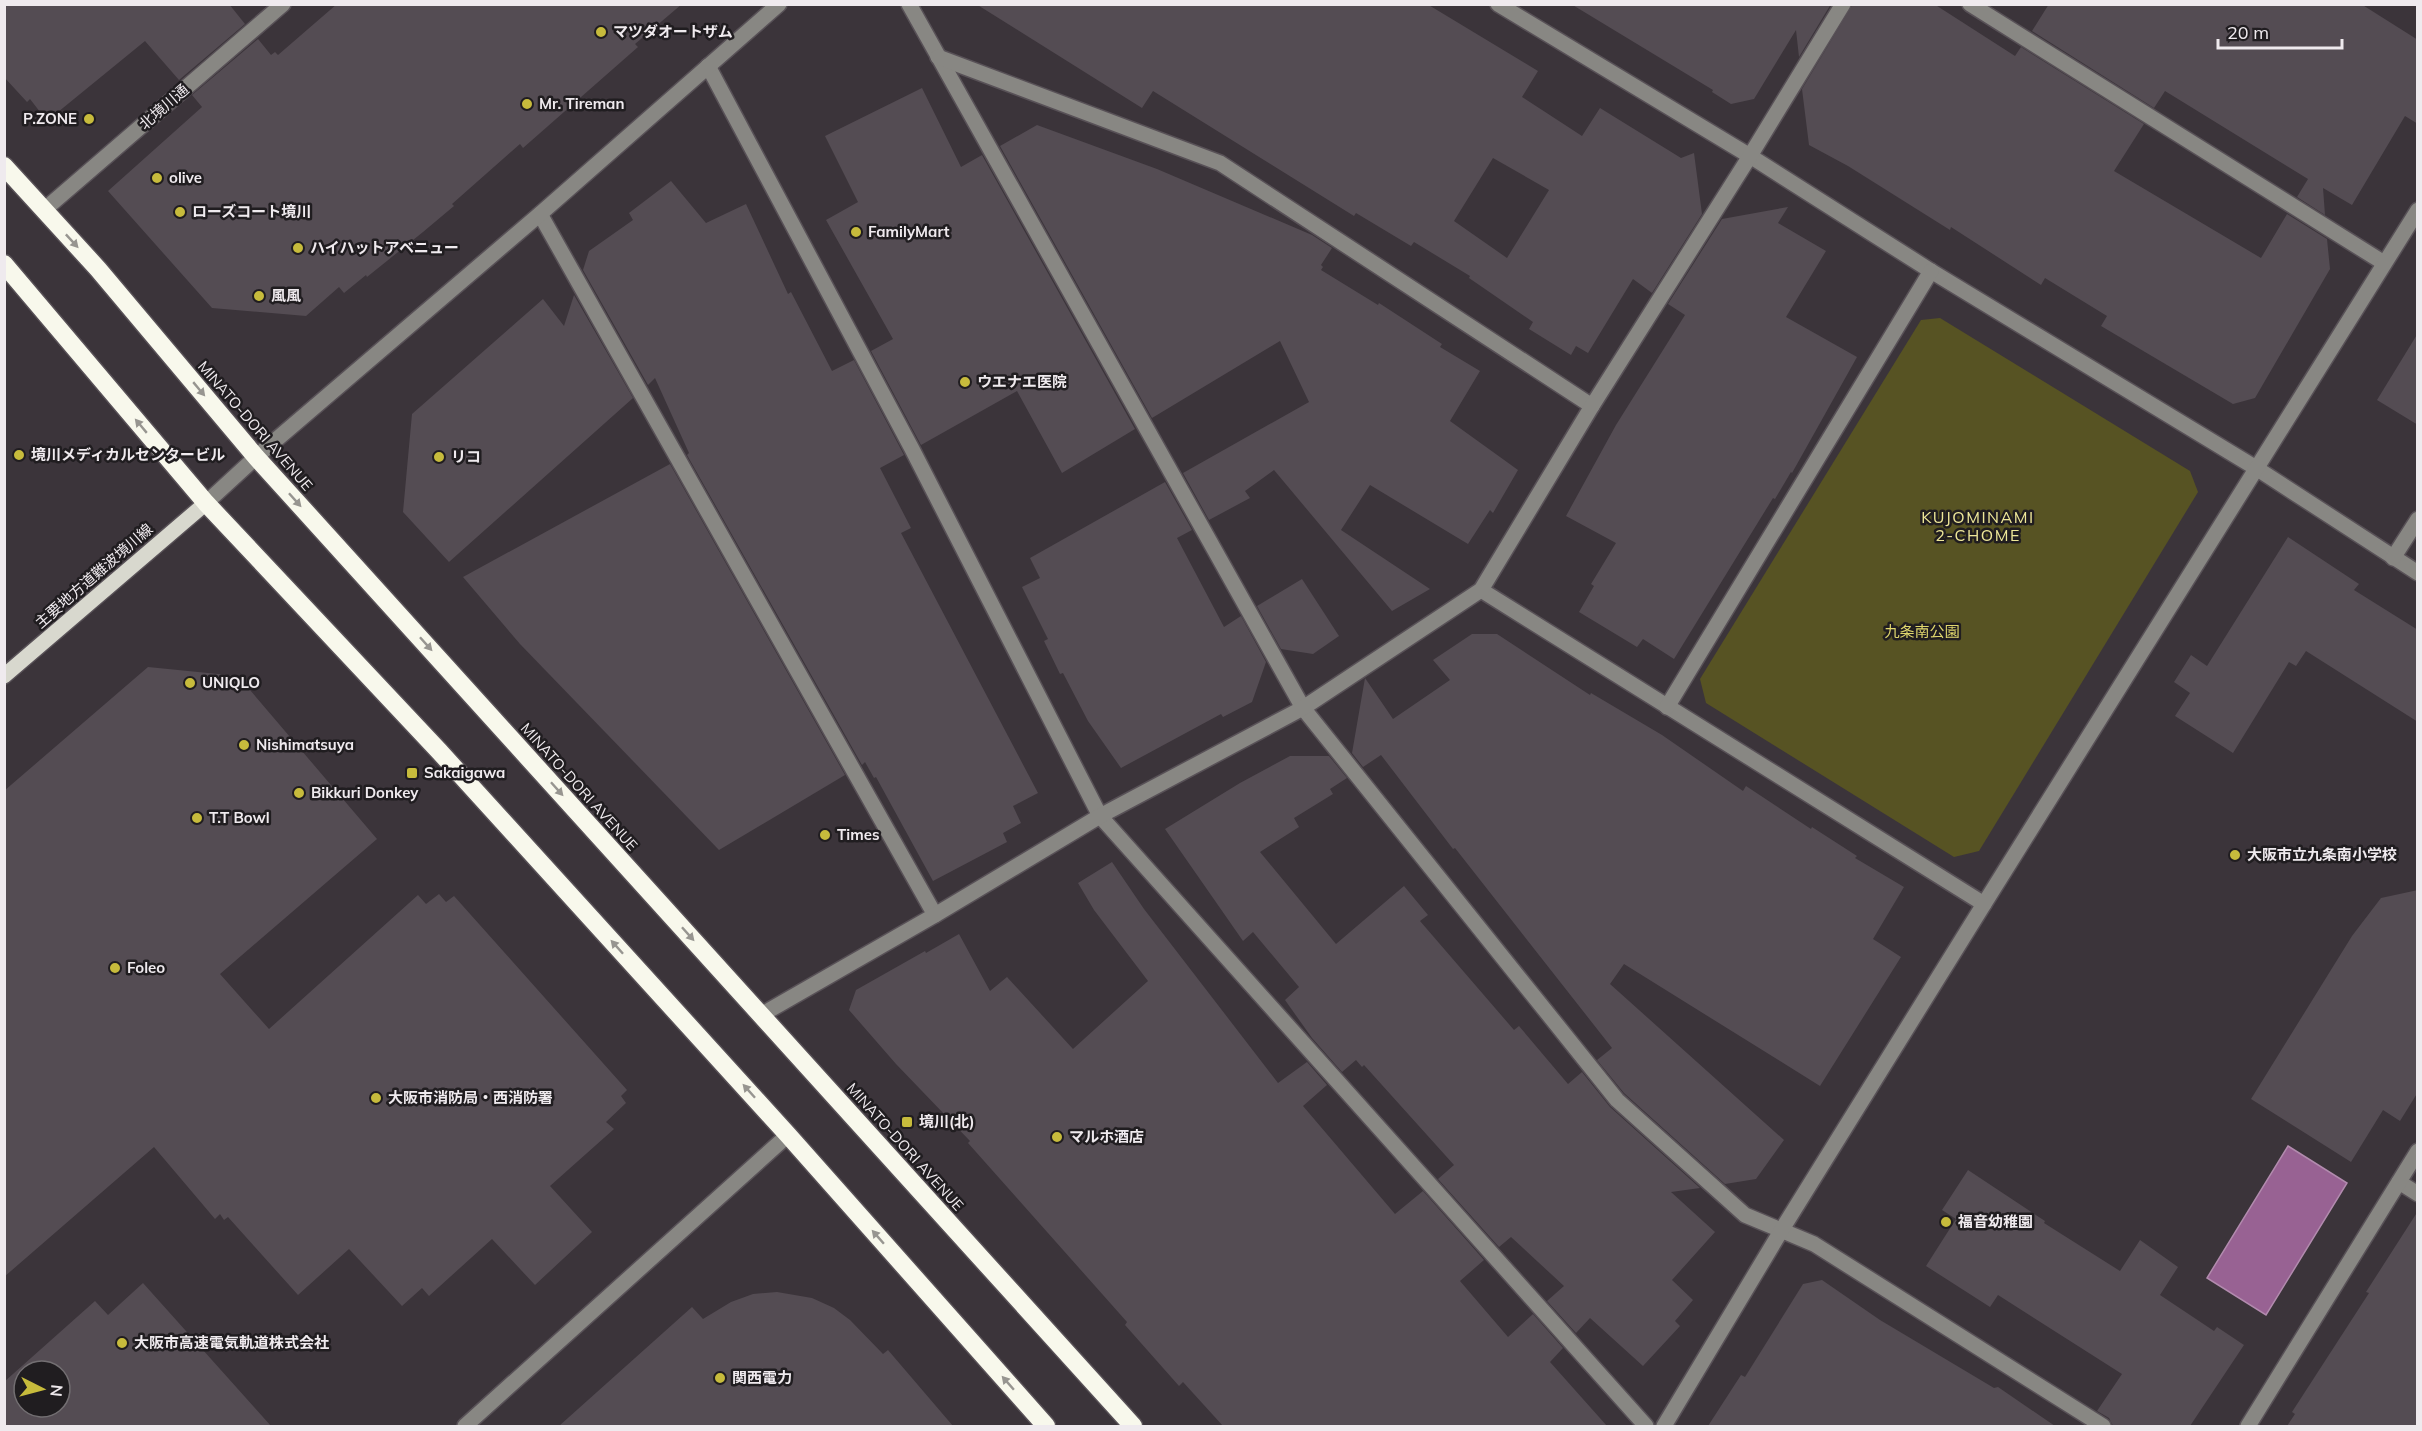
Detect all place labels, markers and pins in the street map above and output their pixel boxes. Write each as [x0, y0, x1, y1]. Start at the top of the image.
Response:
place label: マツダオートザム [613, 22, 733, 41]
marker: マツダオートザム [594, 25, 608, 39]
place label: Mr. Tireman [539, 94, 624, 113]
marker: Mr. Tireman [520, 97, 534, 111]
place label: P.ZONE [23, 109, 77, 128]
marker: P.ZONE [82, 112, 96, 126]
place label: olive [169, 168, 202, 187]
marker: olive [150, 171, 164, 185]
place label: ローズコート境川 [192, 202, 311, 221]
marker: ローズコート境川 [173, 205, 187, 219]
place label: FamilyMart [868, 222, 950, 241]
marker: FamilyMart [849, 225, 863, 239]
place label: ハイハットアベニュー [310, 238, 459, 257]
marker: ハイハットアベニュー [291, 241, 305, 255]
place label: 風風 [271, 286, 301, 305]
marker: 風風 [252, 289, 266, 303]
place label: ウエナエ医院 [977, 372, 1067, 391]
marker: ウエナエ医院 [958, 375, 972, 389]
place label: 境川メディカルセンタービル [31, 445, 225, 464]
place label: リコ [451, 447, 481, 466]
marker: 境川メディカルセンタービル [12, 448, 26, 462]
marker: リコ [432, 450, 446, 464]
place label: UNIQLO [202, 673, 260, 692]
marker: UNIQLO [183, 676, 197, 690]
place label: Nishimatsuya [256, 735, 354, 754]
marker: Nishimatsuya [237, 738, 251, 752]
place label: Sakaigawa [424, 763, 505, 782]
marker: Sakaigawa [405, 766, 419, 780]
place label: Bikkuri Donkey [311, 783, 419, 802]
marker: Bikkuri Donkey [292, 786, 306, 800]
place label: T.T Bowl [209, 808, 270, 827]
marker: T.T Bowl [190, 811, 204, 825]
place label: Times [837, 825, 879, 844]
marker: Times [818, 828, 832, 842]
place label: 大阪市立九条南小学校 [2247, 845, 2397, 864]
marker: 大阪市立九条南小学校 [2228, 848, 2242, 862]
place label: Foleo [127, 958, 165, 977]
marker: Foleo [108, 961, 122, 975]
place label: 大阪市消防局・西消防署 [388, 1088, 553, 1107]
marker: 大阪市消防局・西消防署 [369, 1091, 383, 1105]
place label: 境川(北) [919, 1112, 975, 1131]
marker: 境川(北) [900, 1115, 914, 1129]
place label: マルホ酒店 [1069, 1127, 1144, 1146]
marker: マルホ酒店 [1050, 1130, 1064, 1144]
place label: 福音幼稚園 [1957, 1212, 2033, 1231]
marker: 福音幼稚園 [1939, 1215, 1953, 1229]
place label: 大阪市高速電気軌道株式会社 [134, 1333, 329, 1352]
marker: 大阪市高速電気軌道株式会社 [115, 1336, 129, 1350]
place label: 関西電力 [732, 1368, 792, 1387]
marker: 関西電力 [713, 1371, 727, 1385]

